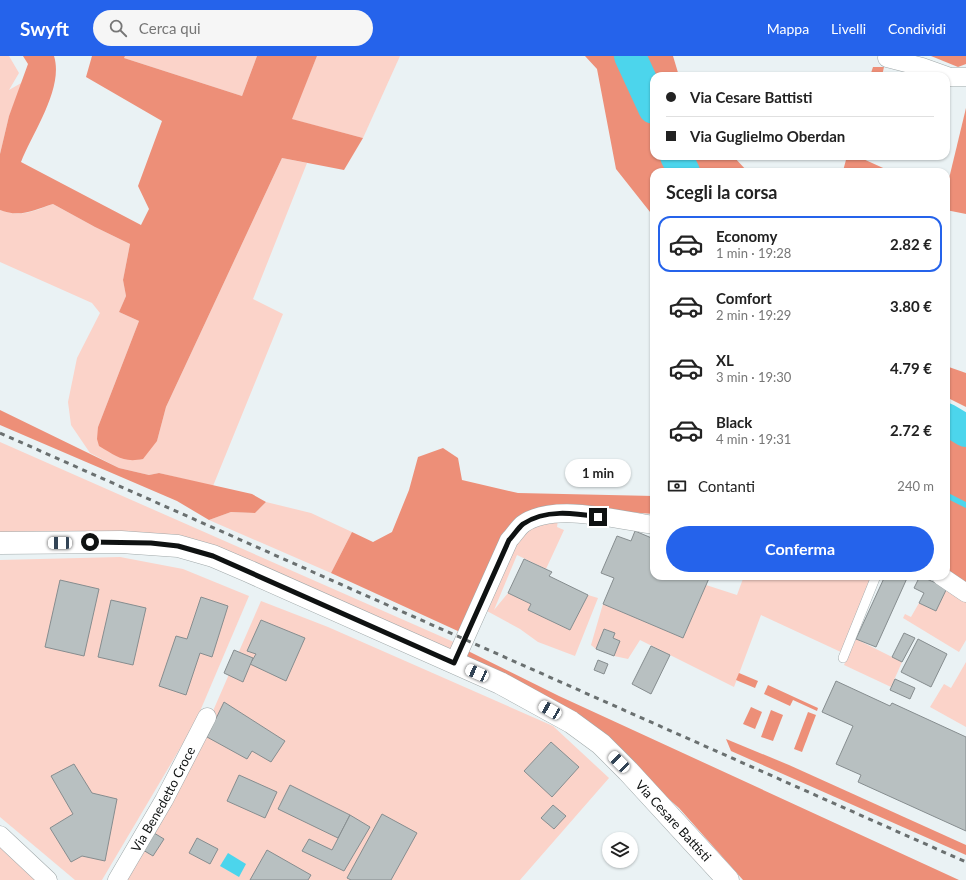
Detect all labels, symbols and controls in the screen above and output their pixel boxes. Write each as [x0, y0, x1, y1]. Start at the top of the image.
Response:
search box [93, 10, 373, 46]
text: Swyft [20, 17, 69, 40]
icon: search [107, 17, 129, 39]
text: Cerca qui [139, 19, 201, 37]
text: Mappa [767, 20, 809, 37]
text: Livelli [831, 20, 866, 37]
text: Condividi [888, 20, 946, 37]
text: Via Cesare Battisti [690, 88, 812, 106]
text: Via Guglielmo Oberdan [690, 127, 845, 145]
text: Scegli la corsa [666, 181, 777, 203]
icon: car [668, 226, 704, 262]
text: Economy [716, 227, 777, 245]
text: 2.82 € [890, 235, 932, 253]
text: 1 min · 19:28 [716, 245, 791, 261]
icon: car [668, 288, 704, 324]
text: Comfort [716, 289, 772, 307]
text: 3.80 € [890, 297, 932, 315]
text: 2 min · 19:29 [716, 307, 791, 323]
icon: car [668, 350, 704, 386]
text: XL [716, 351, 734, 369]
text: 4.79 € [890, 359, 932, 377]
text: 3 min · 19:30 [716, 369, 791, 385]
icon: car [668, 412, 704, 448]
text: Black [716, 413, 752, 431]
text: 2.72 € [890, 421, 932, 439]
text: 4 min · 19:31 [716, 431, 791, 447]
callout: 1 min [565, 459, 631, 487]
text: 1 min [582, 465, 614, 481]
icon: cash [666, 475, 688, 497]
text: Contanti [698, 477, 755, 495]
text: 240 m [897, 478, 934, 494]
route end [589, 508, 607, 526]
button: Conferma [666, 526, 934, 572]
route start [81, 533, 99, 551]
car [48, 537, 72, 549]
car [464, 663, 490, 683]
car [537, 699, 563, 721]
street label: Via Benedetto Croce [127, 744, 198, 855]
car [606, 749, 632, 775]
street label: Via Cesare Battisti [632, 777, 715, 864]
map controls [602, 832, 638, 868]
button: layers [602, 832, 638, 868]

